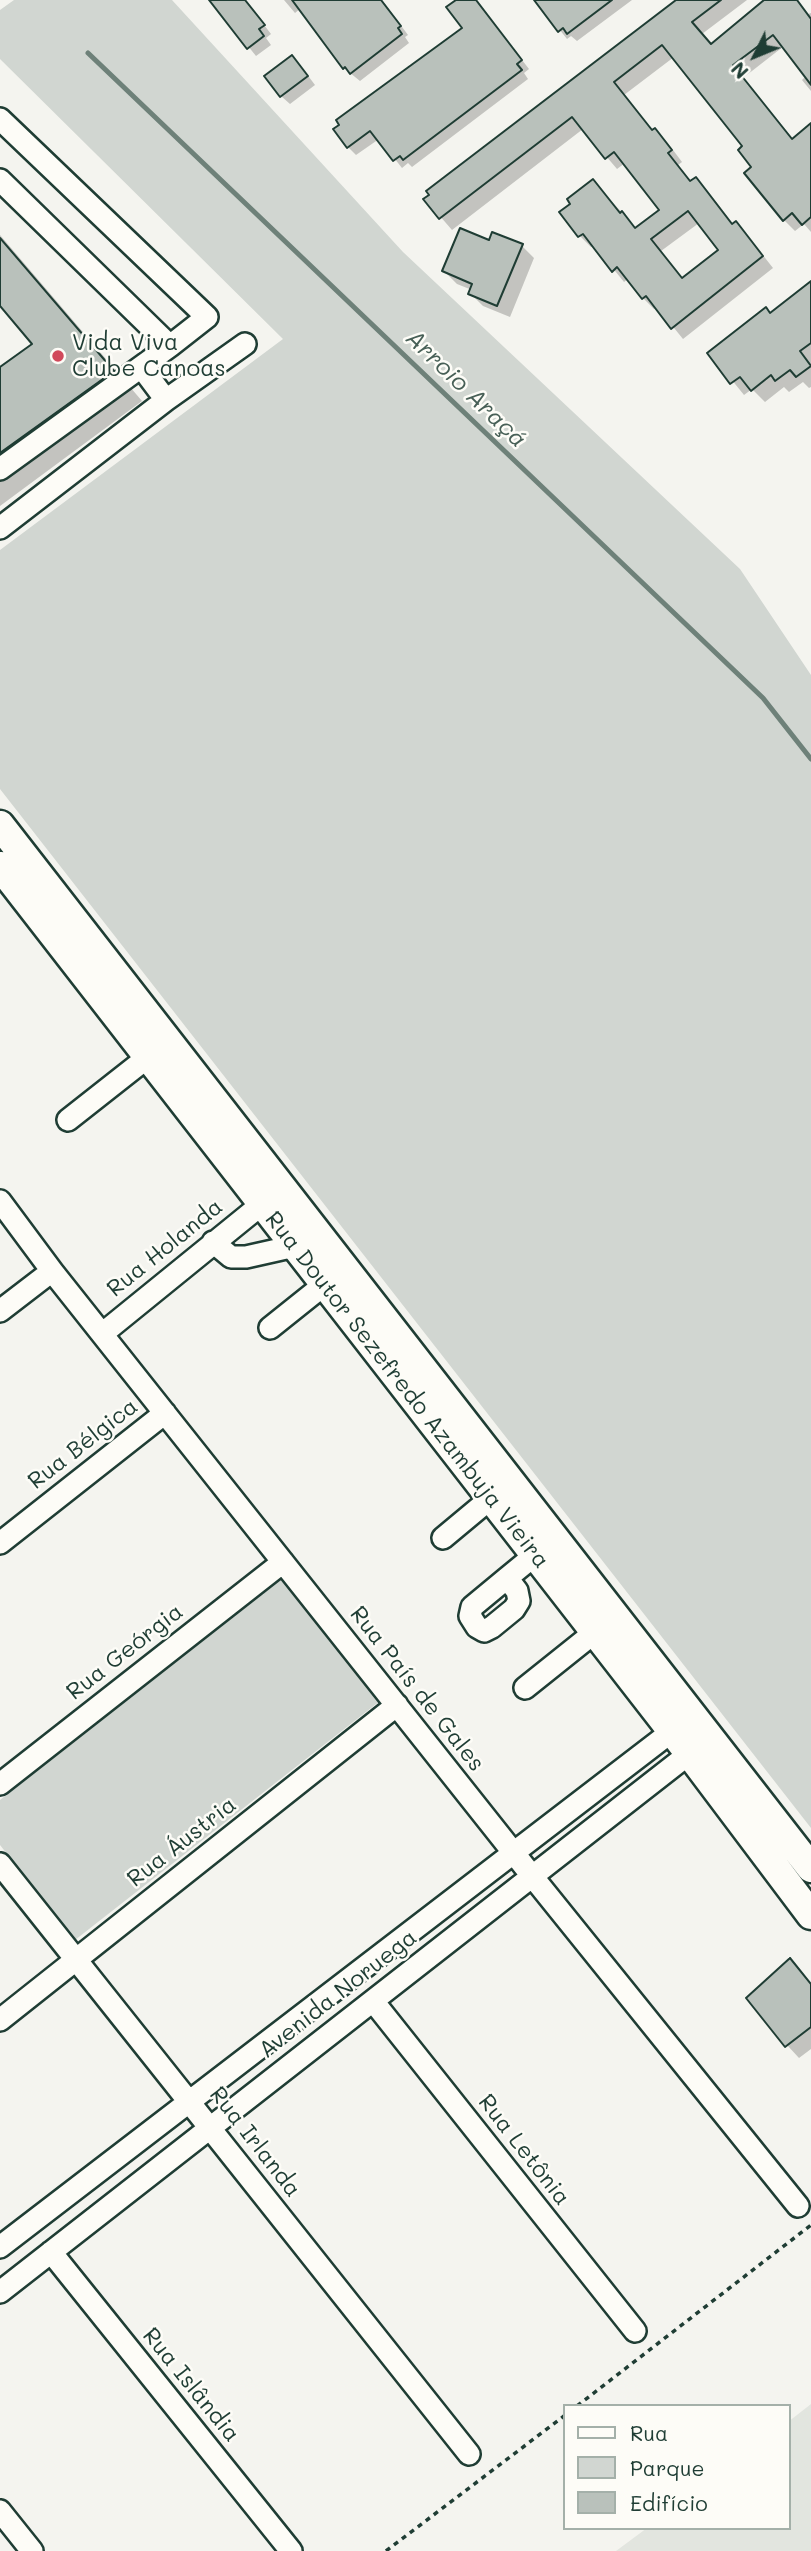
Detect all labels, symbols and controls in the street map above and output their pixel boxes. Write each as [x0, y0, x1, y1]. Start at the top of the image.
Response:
north arrow [720, 21, 790, 91]
text: N [725, 57, 753, 84]
water label: Arroio Araçá [400, 324, 532, 454]
place label: Vida Viva Clube Canoas [72, 329, 226, 383]
marker: Vida Viva Clube Canoas [50, 348, 66, 364]
street label: Rua Holanda [102, 1193, 228, 1303]
street label: Rua Doutor Sezefredo Azambuja Vieira [259, 1206, 555, 1574]
street label: Rua Bélgica [23, 1393, 143, 1495]
street label: Rua Geórgia [61, 1598, 189, 1706]
street label: Rua País de Gales [344, 1601, 490, 1777]
street label: Rua Áustria [122, 1791, 242, 1893]
street label: Avenida Noruega [254, 1924, 422, 2064]
street label: Rua Irlanda [203, 2081, 307, 2203]
street label: Rua Letônia [472, 2089, 576, 2211]
street label: Rua Islândia [137, 2322, 245, 2448]
legend [562, 2404, 790, 2530]
text: Rua [630, 2419, 668, 2446]
text: Parque [630, 2454, 704, 2481]
text: Edifício [630, 2489, 708, 2516]

